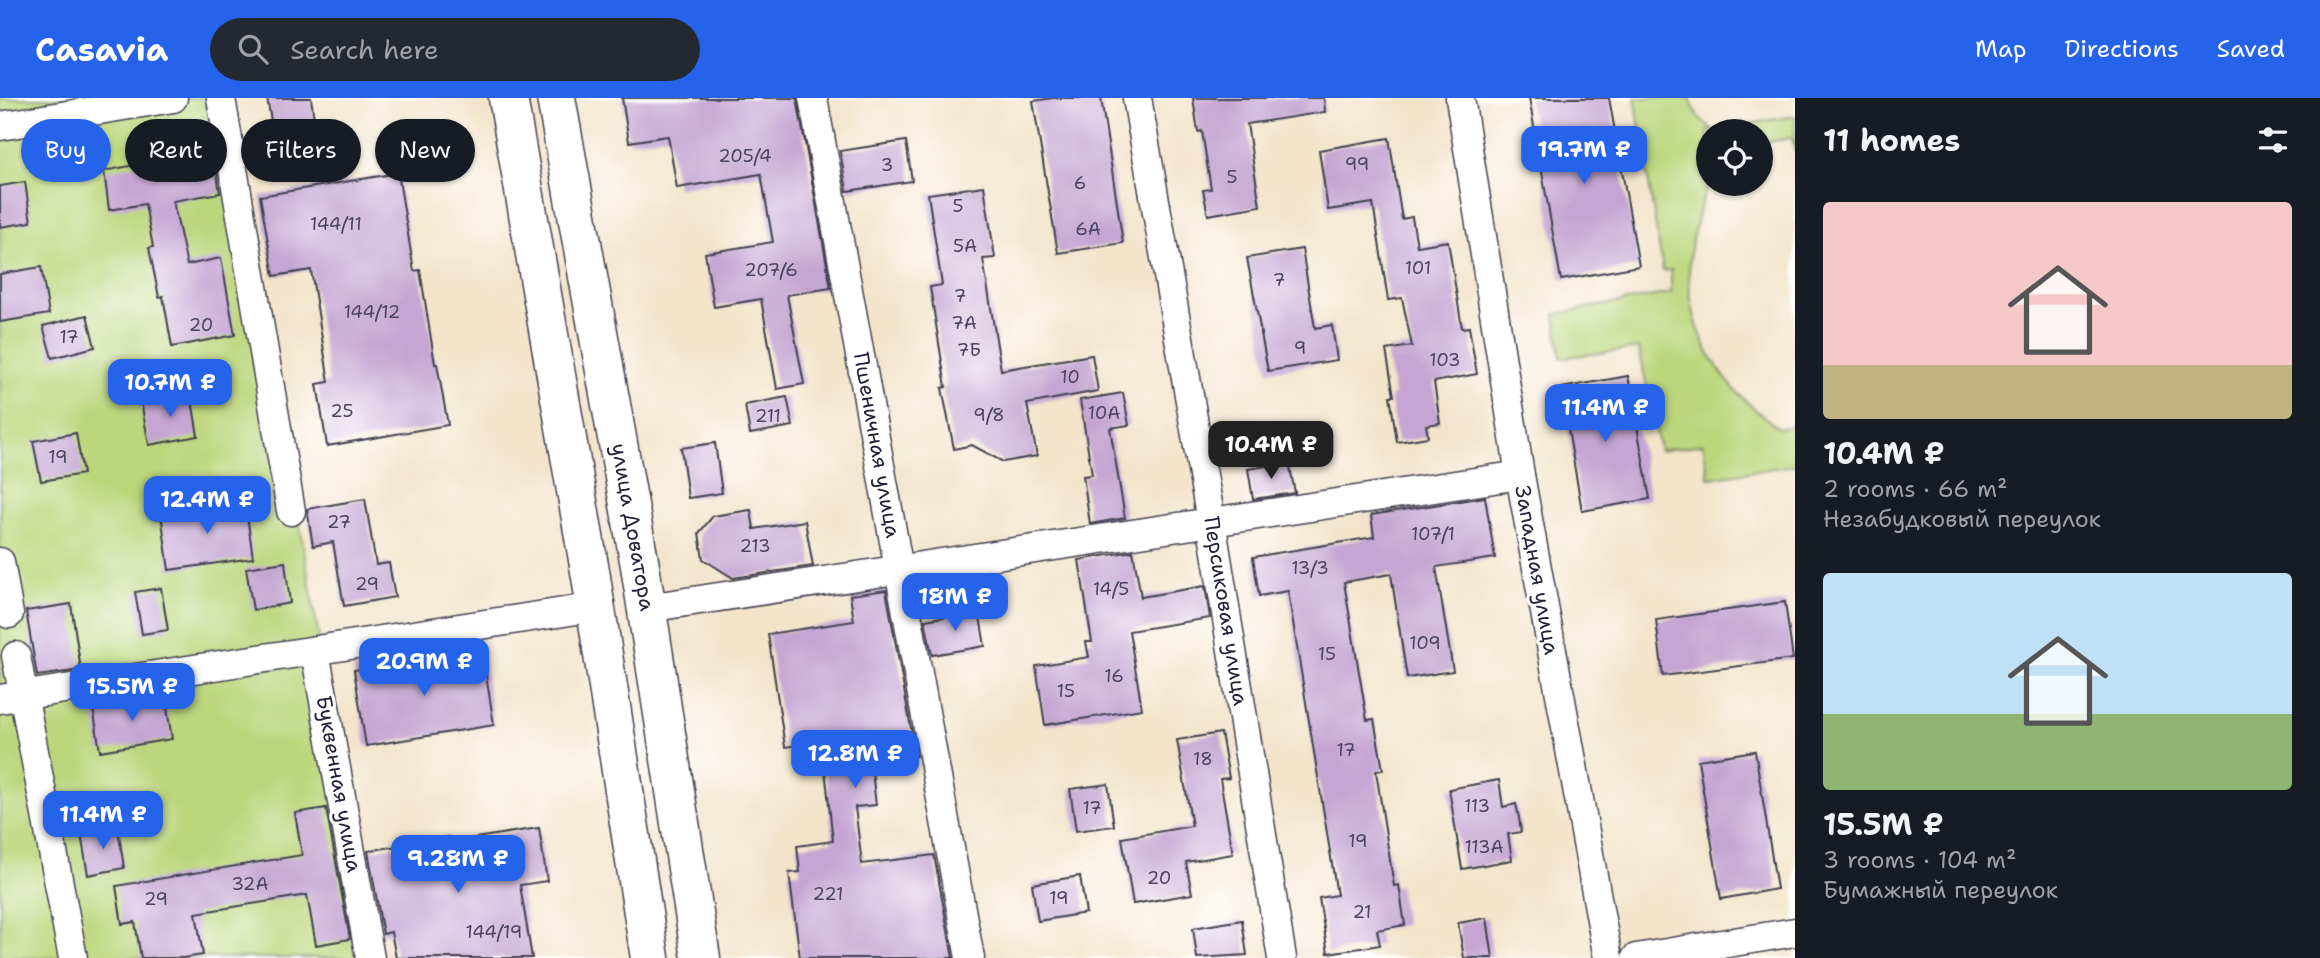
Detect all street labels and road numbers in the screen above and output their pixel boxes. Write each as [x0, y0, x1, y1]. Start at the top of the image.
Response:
street label: Пшеничная улица [847, 350, 907, 540]
street label: улица Доватора [604, 441, 662, 613]
street label: Западная улица [1508, 483, 1566, 657]
street label: Персиковая улица [1197, 515, 1255, 707]
street label: Буквенная улица [310, 693, 368, 875]

